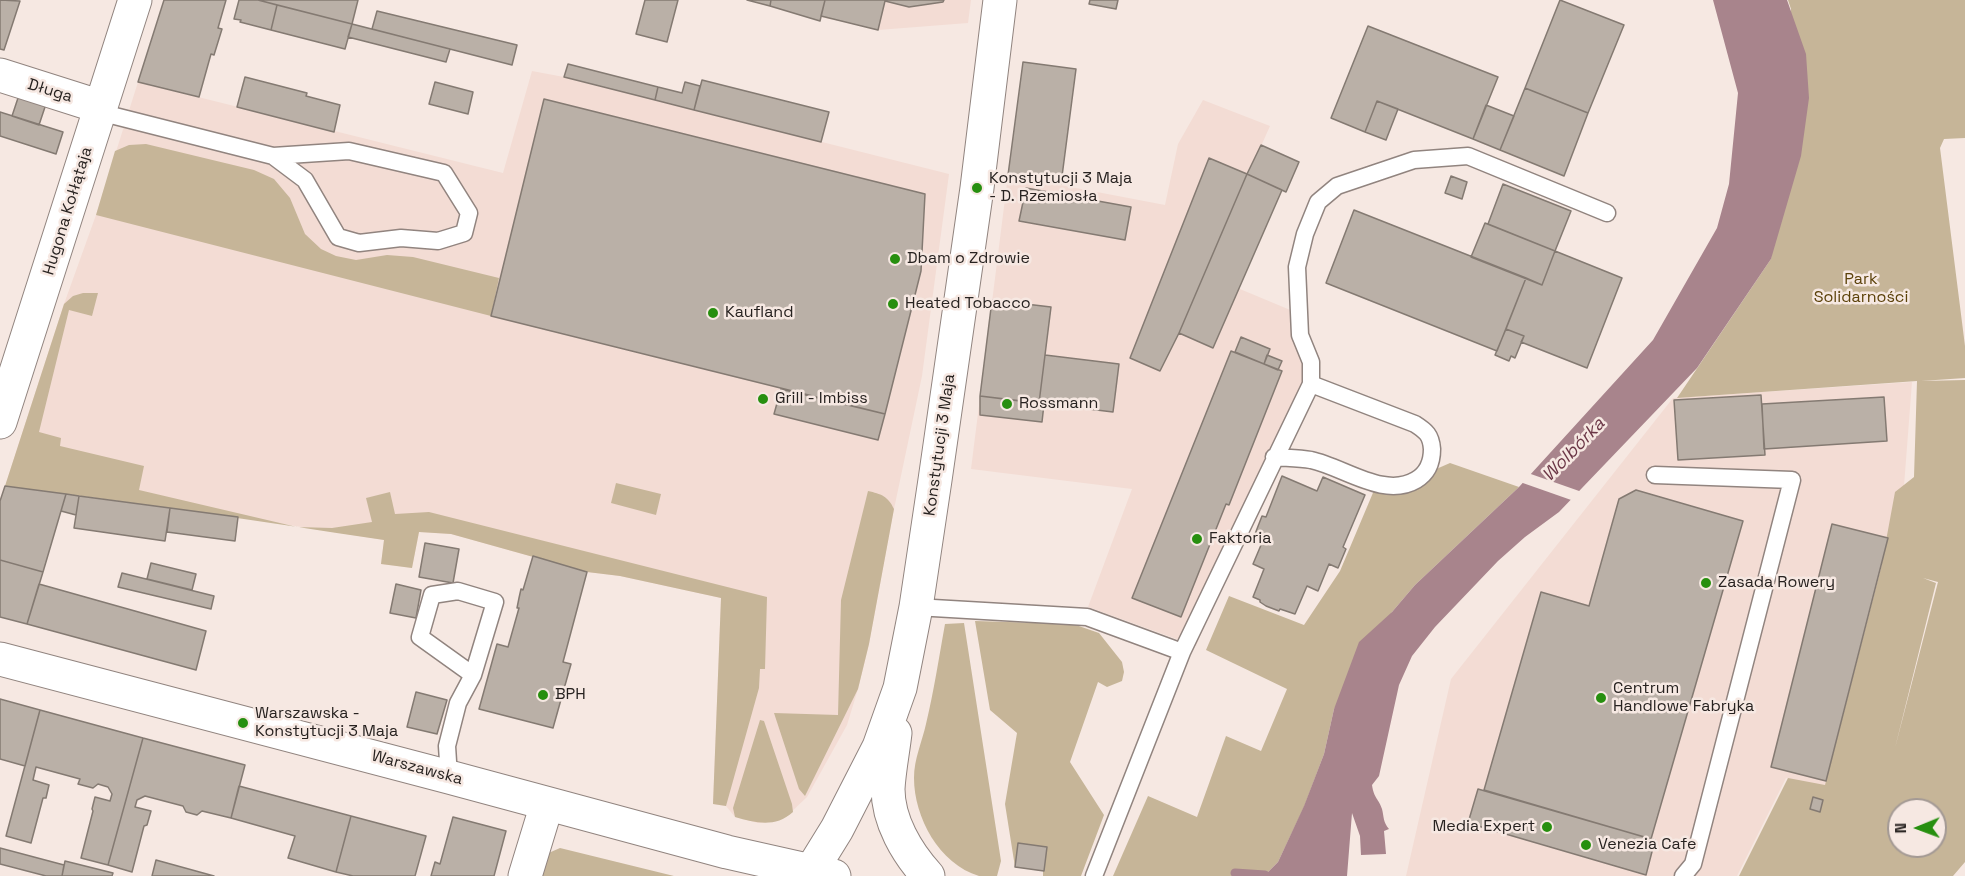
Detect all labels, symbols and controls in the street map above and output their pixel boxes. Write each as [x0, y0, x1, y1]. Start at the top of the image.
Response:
street label: Długa [25, 75, 75, 107]
street label: Hugona Kołłątaja [39, 145, 97, 277]
place label: Konstytucji 3 Maja - D. Rzemiosła [989, 169, 1132, 207]
marker: Konstytucji 3 Maja - D. Rzemiosła [970, 181, 984, 195]
place label: Dbam o Zdrowie [907, 249, 1030, 269]
marker: Dbam o Zdrowie [888, 252, 902, 266]
park label: Park Solidarności [1814, 270, 1908, 308]
place label: Heated Tobacco [905, 294, 1031, 314]
marker: Heated Tobacco [886, 297, 900, 311]
place label: Kaufland [725, 303, 793, 323]
marker: Kaufland [706, 306, 720, 320]
street label: Konstytucji 3 Maja [921, 373, 959, 517]
place label: Grill - Imbiss [775, 389, 868, 409]
marker: Grill - Imbiss [756, 392, 770, 406]
place label: Rossmann [1019, 394, 1098, 414]
marker: Rossmann [1000, 397, 1014, 411]
water label: Wolbórka [1538, 414, 1610, 486]
place label: Faktoria [1209, 529, 1271, 549]
marker: Faktoria [1190, 532, 1204, 546]
place label: Zasada Rowery [1718, 573, 1835, 593]
marker: Zasada Rowery [1699, 576, 1713, 590]
place label: Centrum Handlowe Fabryka [1613, 679, 1754, 717]
place label: BPH [555, 685, 586, 705]
marker: BPH [536, 688, 550, 702]
marker: Centrum Handlowe Fabryka [1594, 691, 1608, 705]
place label: Warszawska - Konstytucji 3 Maja [255, 704, 398, 742]
marker: Warszawska - Konstytucji 3 Maja [236, 716, 250, 730]
street label: Warszawska [369, 747, 465, 789]
north arrow [1887, 798, 1947, 858]
place label: Media Expert [1432, 817, 1535, 837]
marker: Media Expert [1540, 820, 1554, 834]
text: N [1890, 823, 1911, 834]
place label: Venezia Cafe [1598, 835, 1696, 855]
marker: Venezia Cafe [1579, 838, 1593, 852]

